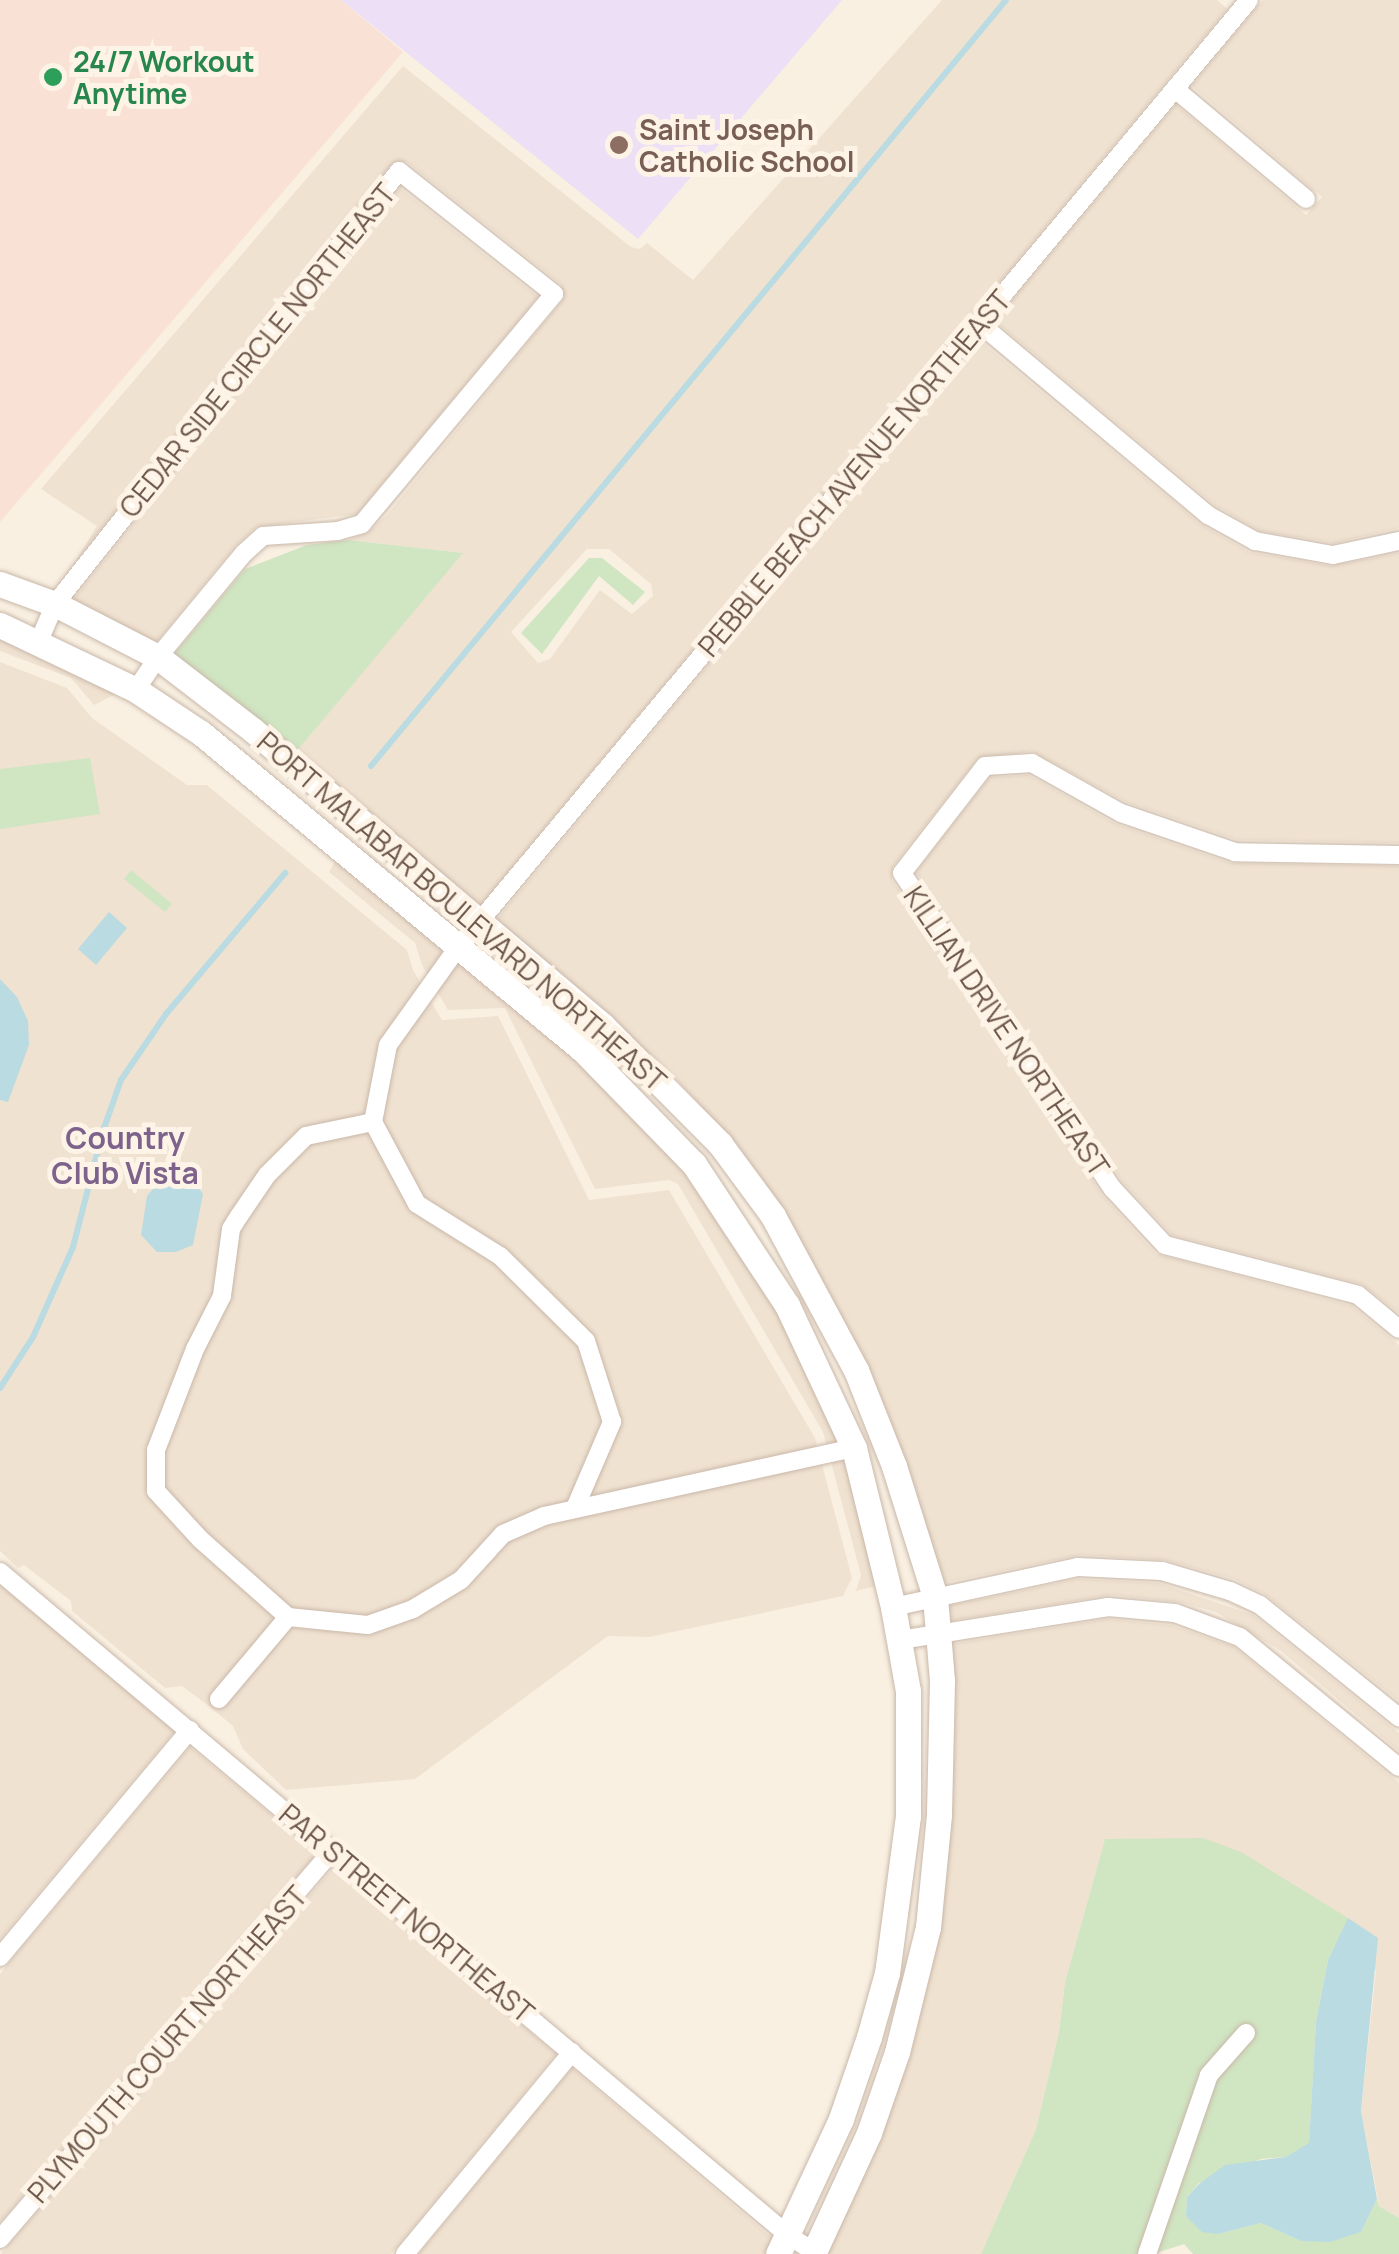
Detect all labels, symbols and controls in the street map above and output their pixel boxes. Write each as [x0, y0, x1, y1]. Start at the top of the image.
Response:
place label: 24/7 Workout Anytime [73, 44, 255, 110]
marker: 24/7 Workout Anytime [42, 66, 64, 88]
place label: Saint Joseph Catholic School [639, 112, 855, 178]
marker: Saint Joseph Catholic School [608, 134, 630, 156]
street label: CEDAR SIDE CIRCLE NORTHEAST [112, 177, 402, 523]
street label: PEBBLE BEACH AVENUE NORTHEAST [691, 283, 1017, 663]
street label: PORT MALABAR BOULEVARD NORTHEAST [251, 724, 673, 1098]
street label: KILLIAN DRIVE NORTHEAST [897, 880, 1117, 1182]
district label: Country Club Vista [51, 1120, 199, 1190]
street label: PAR STREET NORTHEAST [273, 1797, 541, 2029]
street label: PLYMOUTH COURT NORTHEAST [20, 1879, 314, 2209]

